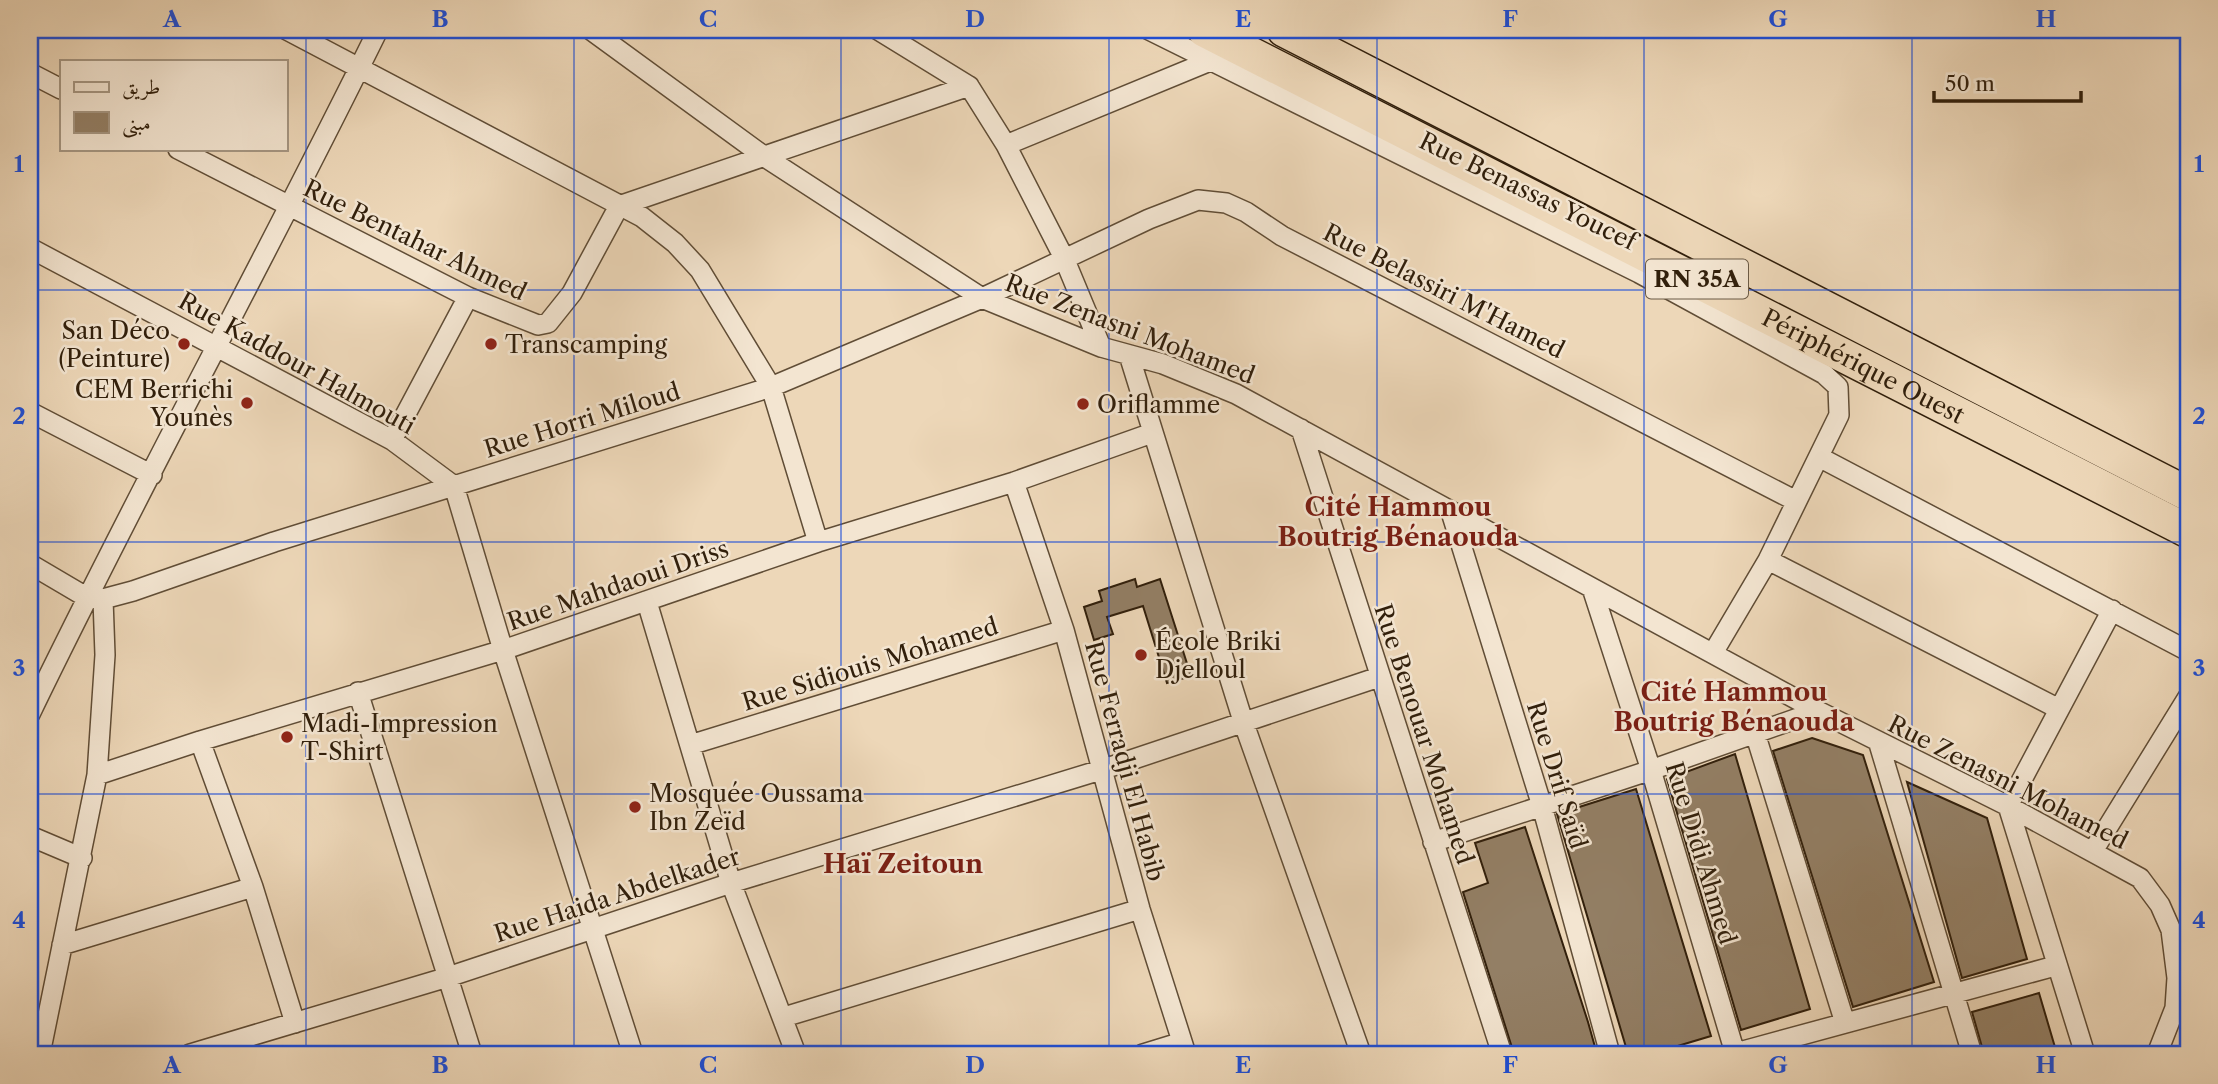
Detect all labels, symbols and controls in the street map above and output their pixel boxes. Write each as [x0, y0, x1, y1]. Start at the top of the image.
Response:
text: A [162, 5, 182, 33]
text: B [431, 5, 449, 33]
text: C [699, 5, 717, 33]
text: D [965, 5, 985, 33]
text: E [1235, 5, 1251, 33]
text: F [1502, 5, 1518, 33]
text: G [1768, 5, 1788, 33]
text: H [2036, 5, 2057, 33]
legend [60, 60, 287, 150]
scale bar [1934, 60, 2082, 104]
text: 50 m [1945, 71, 1995, 96]
text: طريق [122, 74, 160, 100]
text: مبنى [122, 110, 151, 138]
street label: Rue Benassas Youcef [1415, 126, 1643, 257]
text: 1 [14, 150, 25, 178]
text: 1 [2194, 150, 2205, 178]
street label: Rue Bentahar Ahmed [299, 173, 532, 307]
street label: Rue Belassiri M'Hamed [1318, 217, 1570, 365]
road number: RN 35A [1646, 260, 1748, 298]
street label: Rue Zenasni Mohamed [1001, 268, 1259, 390]
street label: Rue Kaddour Halmouti [174, 286, 420, 440]
street label: Périphérique Ouest [1758, 302, 1970, 429]
place label: San Déco (Peinture) [58, 316, 170, 373]
place label: Transcamping [505, 330, 667, 359]
marker: San Déco (Peinture) [176, 336, 192, 352]
marker: Transcamping [483, 336, 499, 352]
place label: CEM Berrichi Younès [75, 375, 233, 432]
street label: Rue Horri Miloud [480, 376, 684, 464]
place label: Oriflamme [1097, 390, 1220, 419]
marker: CEM Berrichi Younès [239, 395, 255, 411]
marker: Oriflamme [1075, 396, 1091, 412]
text: 2 [12, 402, 26, 430]
text: 2 [2192, 402, 2206, 430]
district label: Cité Hammou Boutrig Bénaouda [1278, 491, 1519, 553]
street label: Rue Mahdaoui Driss [504, 533, 732, 637]
street label: Rue Benouar Mohamed [1368, 600, 1480, 868]
street label: Rue Sidiouis Mohamed [739, 611, 1002, 717]
place label: École Briki Djelloul [1155, 627, 1281, 684]
street label: Rue Ferradji El Habib [1079, 638, 1171, 884]
marker: École Briki Djelloul [1133, 647, 1149, 663]
text: 3 [13, 654, 26, 682]
text: 3 [2193, 654, 2206, 682]
district label: Cité Hammou Boutrig Bénaouda [1614, 676, 1855, 738]
street label: Rue Drif Saïd [1521, 698, 1593, 853]
place label: Madi-Impression T-Shirt [301, 709, 498, 766]
street label: Rue Zenasni Mohamed [1883, 709, 2133, 855]
marker: Madi-Impression T-Shirt [279, 729, 295, 745]
street label: Rue Didi Ahmed [1659, 758, 1743, 948]
place label: Mosquée Oussama Ibn Zeïd [649, 779, 864, 836]
marker: Mosquée Oussama Ibn Zeïd [627, 799, 643, 815]
street label: Rue Haida Abdelkader [491, 842, 743, 948]
district label: Haï Zeitoun [823, 848, 983, 880]
text: 4 [12, 906, 26, 934]
text: 4 [2192, 906, 2206, 934]
text: A [162, 1051, 182, 1079]
text: B [431, 1051, 449, 1079]
text: C [699, 1051, 717, 1079]
text: D [965, 1051, 985, 1079]
text: E [1235, 1051, 1251, 1079]
text: F [1502, 1051, 1518, 1079]
text: G [1768, 1051, 1788, 1079]
text: H [2036, 1051, 2057, 1079]

